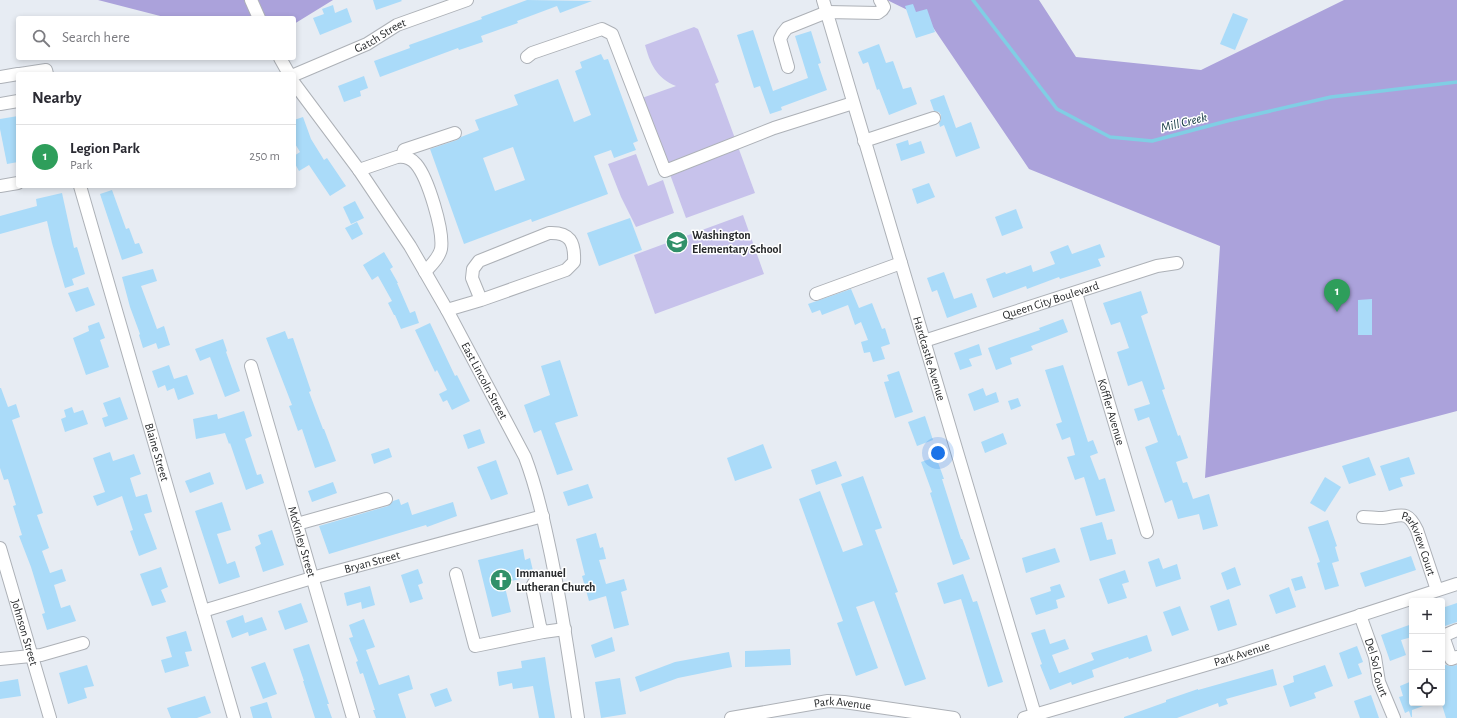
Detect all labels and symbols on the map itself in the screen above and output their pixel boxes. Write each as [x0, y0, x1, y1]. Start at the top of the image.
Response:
street label: Gatch Street [353, 16, 408, 55]
water label: Mill Creek [1160, 111, 1208, 135]
school or university icon: Washington Elementary School [664, 229, 690, 255]
place label: Washington Elementary School [692, 229, 782, 256]
street label: Queen City Boulevard [1001, 279, 1100, 322]
pin: 1 [1324, 279, 1350, 312]
street label: Hardcastle Avenue [911, 315, 948, 402]
street label: East Lincoln Street [459, 340, 510, 421]
street label: Koffler Avenue [1096, 377, 1127, 447]
street label: Blaine Street [143, 422, 171, 483]
your location [928, 443, 948, 463]
street label: McKinley Street [286, 505, 318, 579]
street label: Parkview Court [1400, 509, 1438, 577]
street label: Bryan Street [343, 549, 401, 575]
church icon: Immanuel Lutheran Church [488, 567, 514, 593]
place label: Immanuel Lutheran Church [516, 567, 595, 593]
street label: Johnson Street [9, 598, 40, 667]
street label: Del Sol Court [1363, 636, 1390, 698]
street label: Park Avenue [1212, 639, 1271, 668]
street label: Park Avenue [813, 695, 872, 712]

